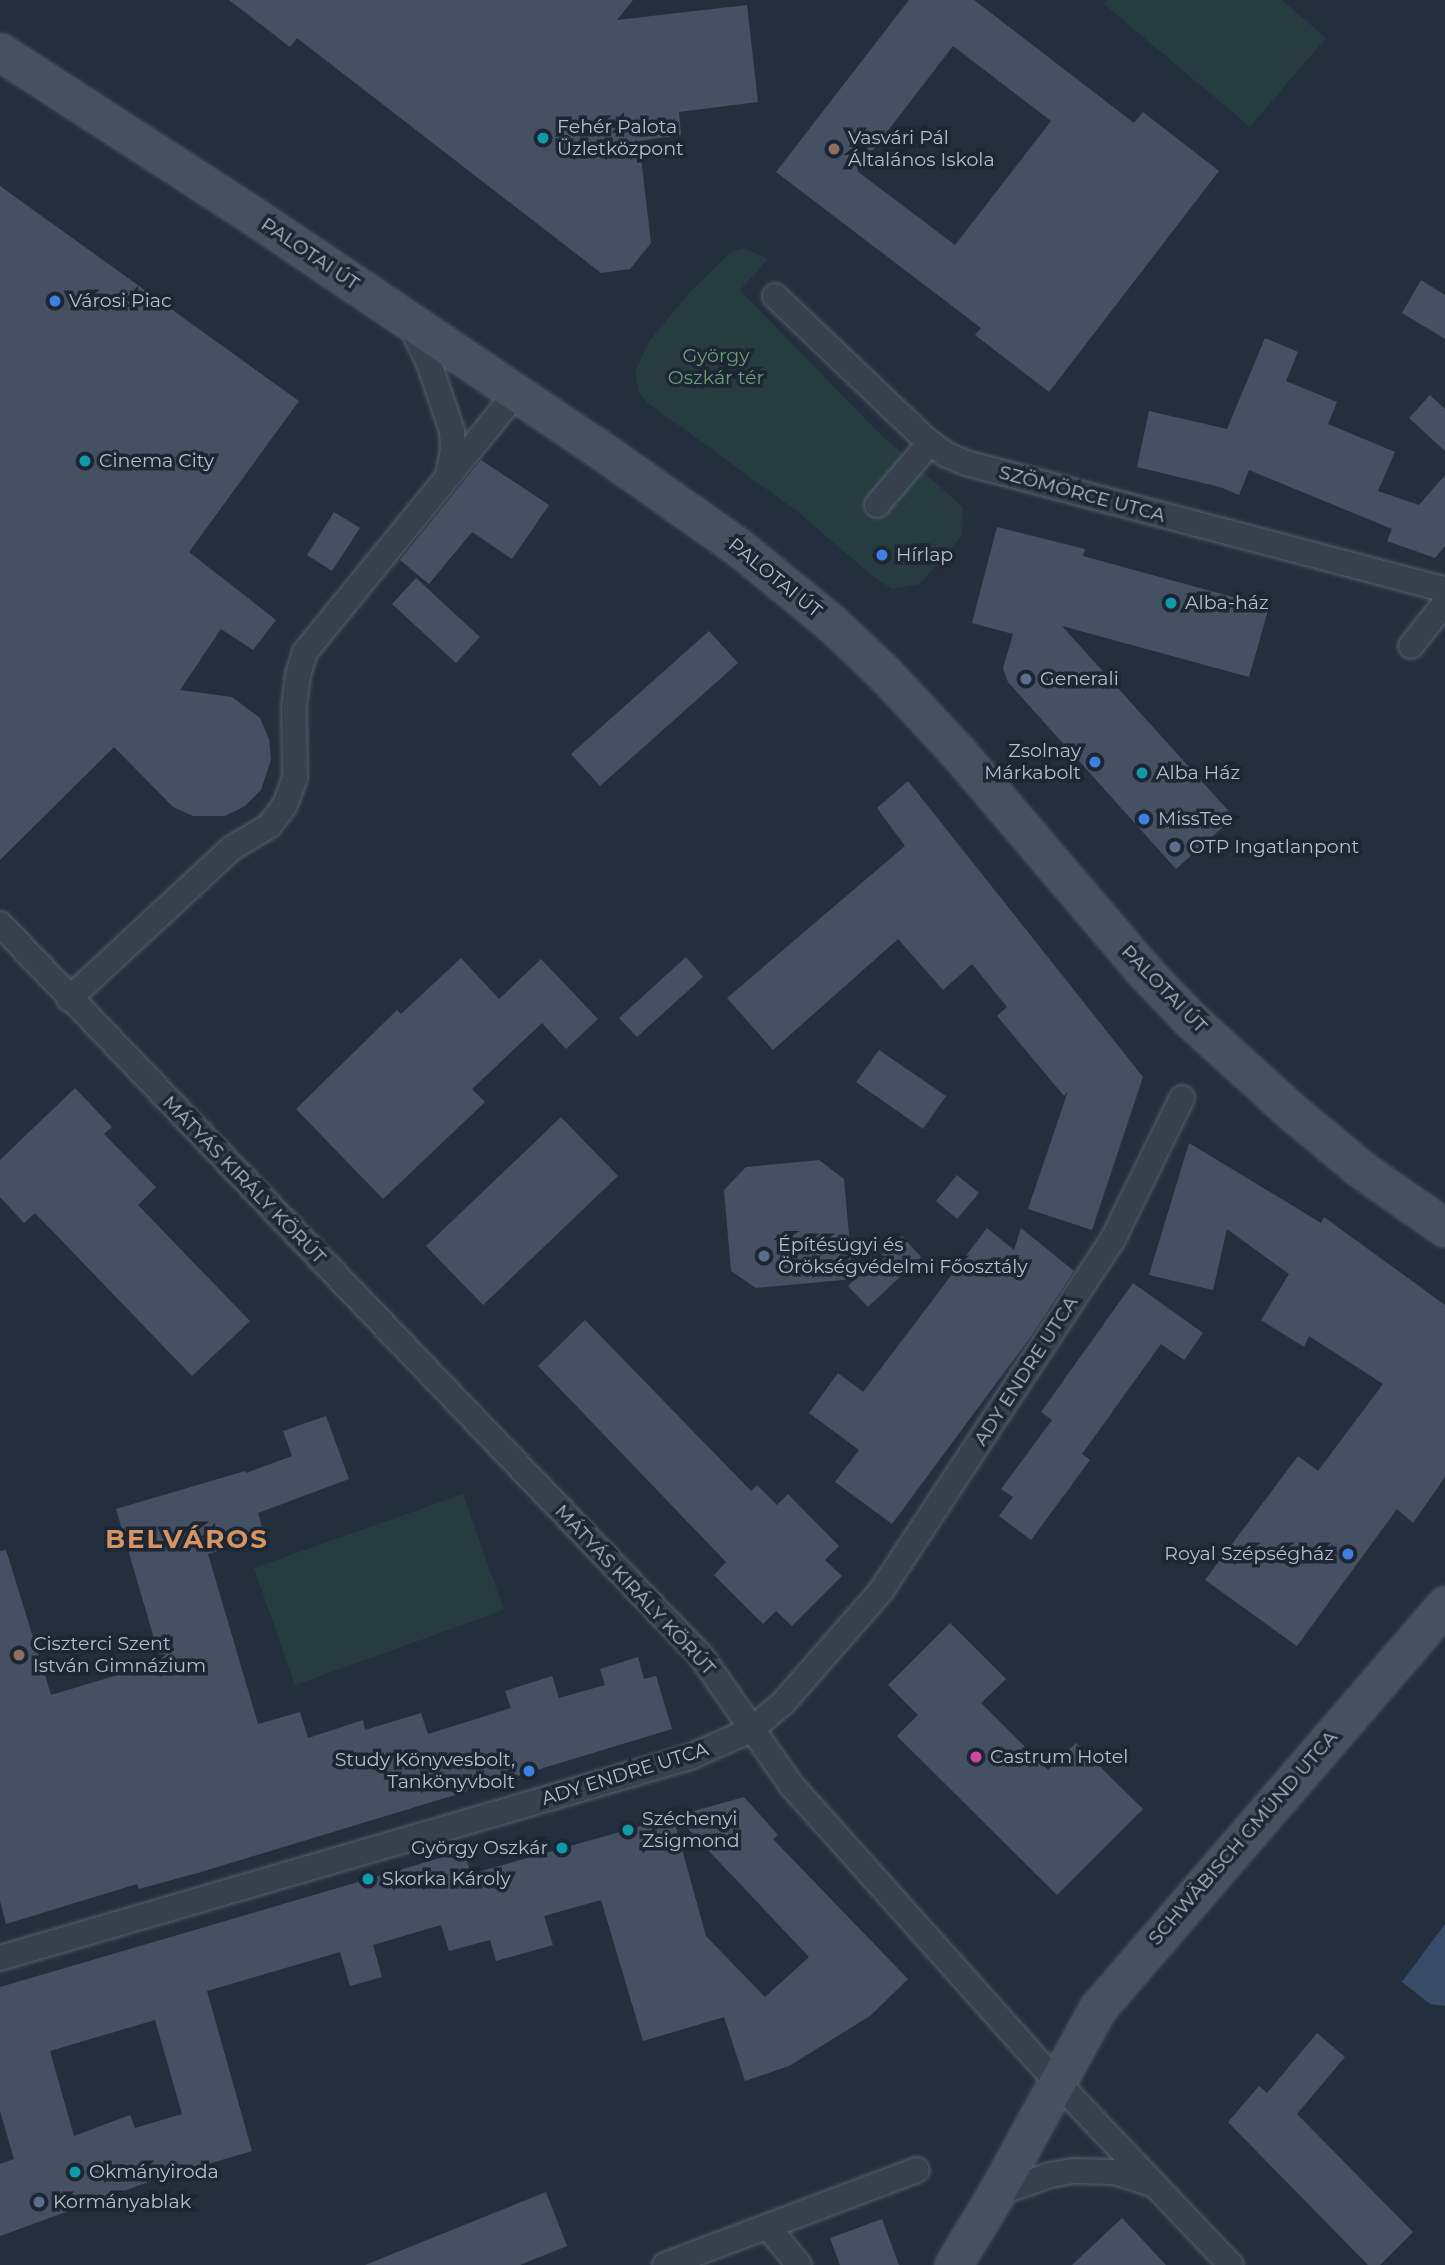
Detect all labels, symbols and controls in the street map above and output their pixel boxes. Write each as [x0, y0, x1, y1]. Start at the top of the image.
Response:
place label: Fehér Palota Üzletközpont [557, 116, 684, 160]
place label: Vasvári Pál Általános Iskola [848, 127, 995, 171]
marker: Fehér Palota Üzletközpont [535, 130, 551, 146]
marker: Vasvári Pál Általános Iskola [826, 141, 842, 157]
street label: PALOTAI ÚT [257, 213, 363, 295]
place label: Városi Piac [69, 290, 172, 312]
marker: Városi Piac [47, 293, 63, 309]
park label: György Oszkár tér [668, 345, 764, 389]
place label: Cinema City [99, 450, 214, 472]
marker: Cinema City [77, 453, 93, 469]
street label: SZÖMÖRCE UTCA [996, 461, 1168, 527]
street label: PALOTAI ÚT [724, 533, 826, 623]
place label: Hírlap [896, 544, 953, 566]
marker: Hírlap [874, 547, 890, 563]
place label: Alba-ház [1185, 592, 1269, 614]
marker: Alba-ház [1163, 595, 1179, 611]
place label: Generali [1040, 668, 1119, 690]
marker: Generali [1018, 671, 1034, 687]
place label: Zsolnay Márkabolt [984, 740, 1081, 784]
marker: Zsolnay Márkabolt [1087, 754, 1103, 770]
place label: Alba Ház [1156, 762, 1240, 784]
marker: Alba Ház [1134, 765, 1150, 781]
place label: MissTee [1158, 808, 1233, 830]
marker: MissTee [1136, 811, 1152, 827]
place label: OTP Ingatlanpont [1189, 836, 1359, 858]
marker: OTP Ingatlanpont [1167, 839, 1183, 855]
street label: PALOTAI ÚT [1116, 940, 1212, 1038]
street label: MÁTYÁS KIRÁLY KÖRÚT [158, 1091, 330, 1269]
place label: Építésügyi és Örökségvédelmi Főosztály [778, 1234, 1028, 1278]
marker: Építésügyi és Örökségvédelmi Főosztály [756, 1248, 772, 1264]
street label: ADY ENDRE UTCA [969, 1292, 1083, 1450]
street label: MÁTYÁS KIRÁLY KÖRÚT [550, 1500, 720, 1680]
district label: BELVÁROS [106, 1524, 268, 1556]
place label: Royal Szépségház [1164, 1543, 1334, 1565]
marker: Royal Szépségház [1340, 1546, 1356, 1562]
place label: Ciszterci Szent István Gimnázium [33, 1633, 206, 1677]
marker: Ciszterci Szent István Gimnázium [11, 1647, 27, 1663]
street label: SCHWÄBISCH GMÜND UTCA [1144, 1726, 1342, 1950]
street label: ADY ENDRE UTCA [539, 1738, 711, 1810]
place label: Castrum Hotel [990, 1746, 1128, 1768]
place label: Study Könyvesbolt, Tankönyvbolt [335, 1749, 515, 1793]
marker: Castrum Hotel [968, 1749, 984, 1765]
marker: Study Könyvesbolt, Tankönyvbolt [521, 1763, 537, 1779]
place label: Széchenyi Zsigmond [642, 1808, 740, 1852]
marker: Széchenyi Zsigmond [620, 1822, 636, 1838]
place label: György Oszkár [411, 1837, 548, 1859]
marker: György Oszkár [554, 1840, 570, 1856]
place label: Skorka Károly [382, 1868, 510, 1890]
marker: Skorka Károly [360, 1871, 376, 1887]
place label: Okmányiroda [89, 2161, 219, 2183]
marker: Okmányiroda [67, 2164, 83, 2180]
place label: Kormányablak [53, 2191, 191, 2213]
marker: Kormányablak [31, 2194, 47, 2210]

